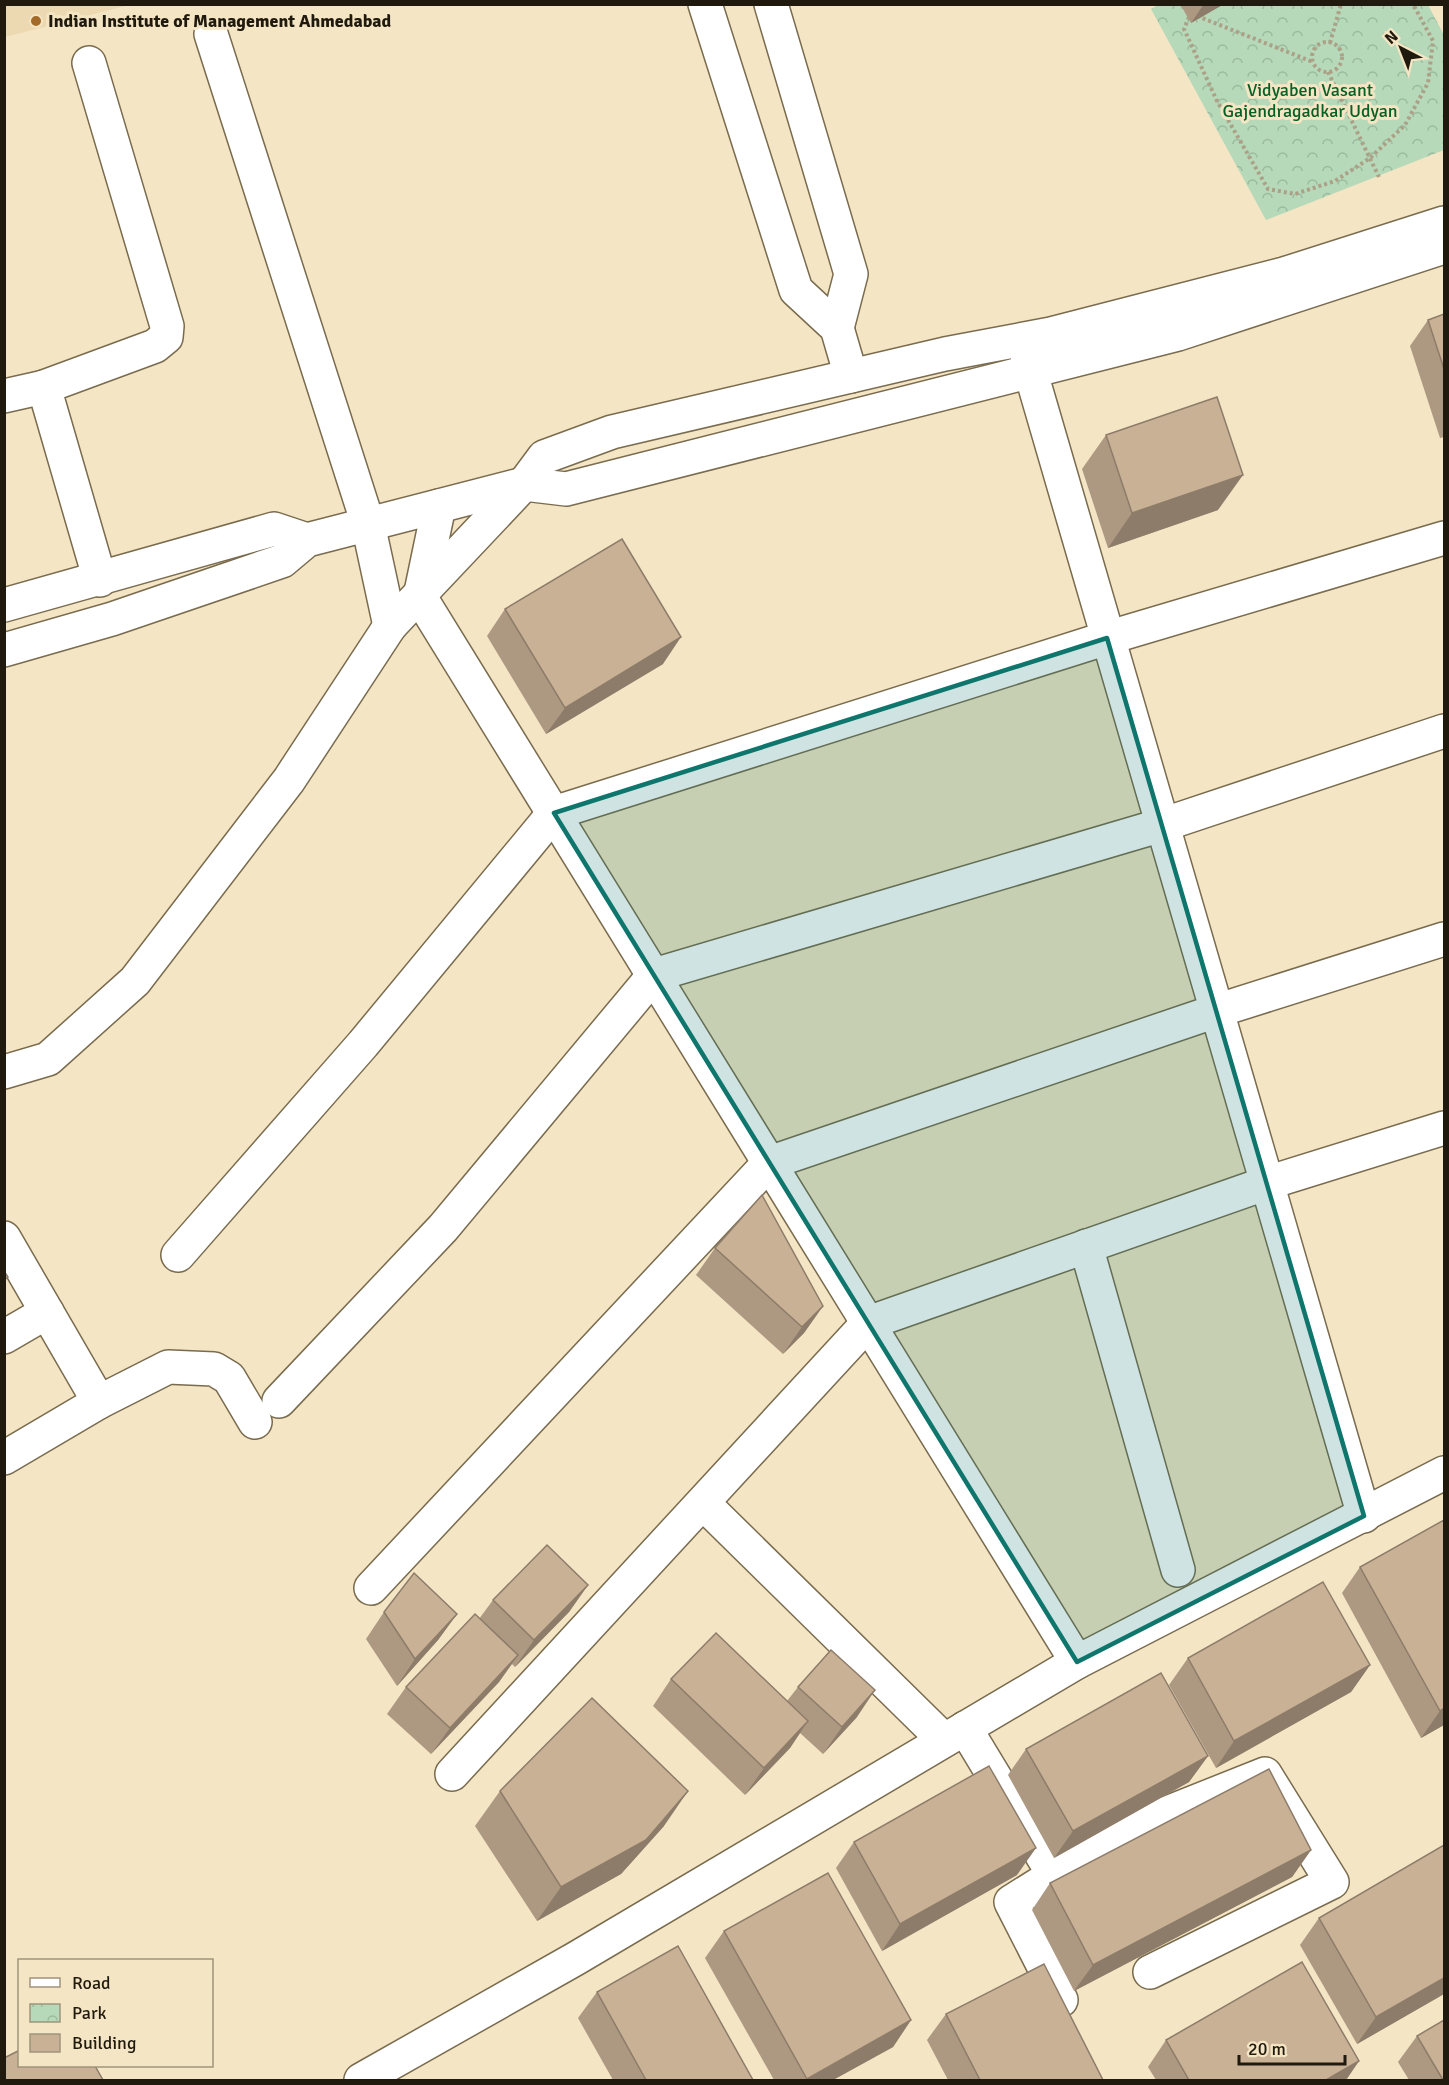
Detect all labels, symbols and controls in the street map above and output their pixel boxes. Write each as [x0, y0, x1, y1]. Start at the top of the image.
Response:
place label: Indian Institute of Management Ahmedabad [48, 10, 391, 32]
marker: Indian Institute of Management Ahmedabad [29, 14, 43, 28]
north arrow [1371, 18, 1431, 78]
text: N [1381, 26, 1402, 49]
park label: Vidyaben Vasant Gajendragadkar Udyan [1222, 79, 1398, 122]
legend [18, 1959, 213, 2067]
text: Road [72, 1972, 111, 1994]
text: Park [72, 2002, 107, 2024]
scale bar [1239, 2028, 1346, 2066]
text: Building [72, 2032, 136, 2054]
text: 20 m [1248, 2038, 1286, 2060]

